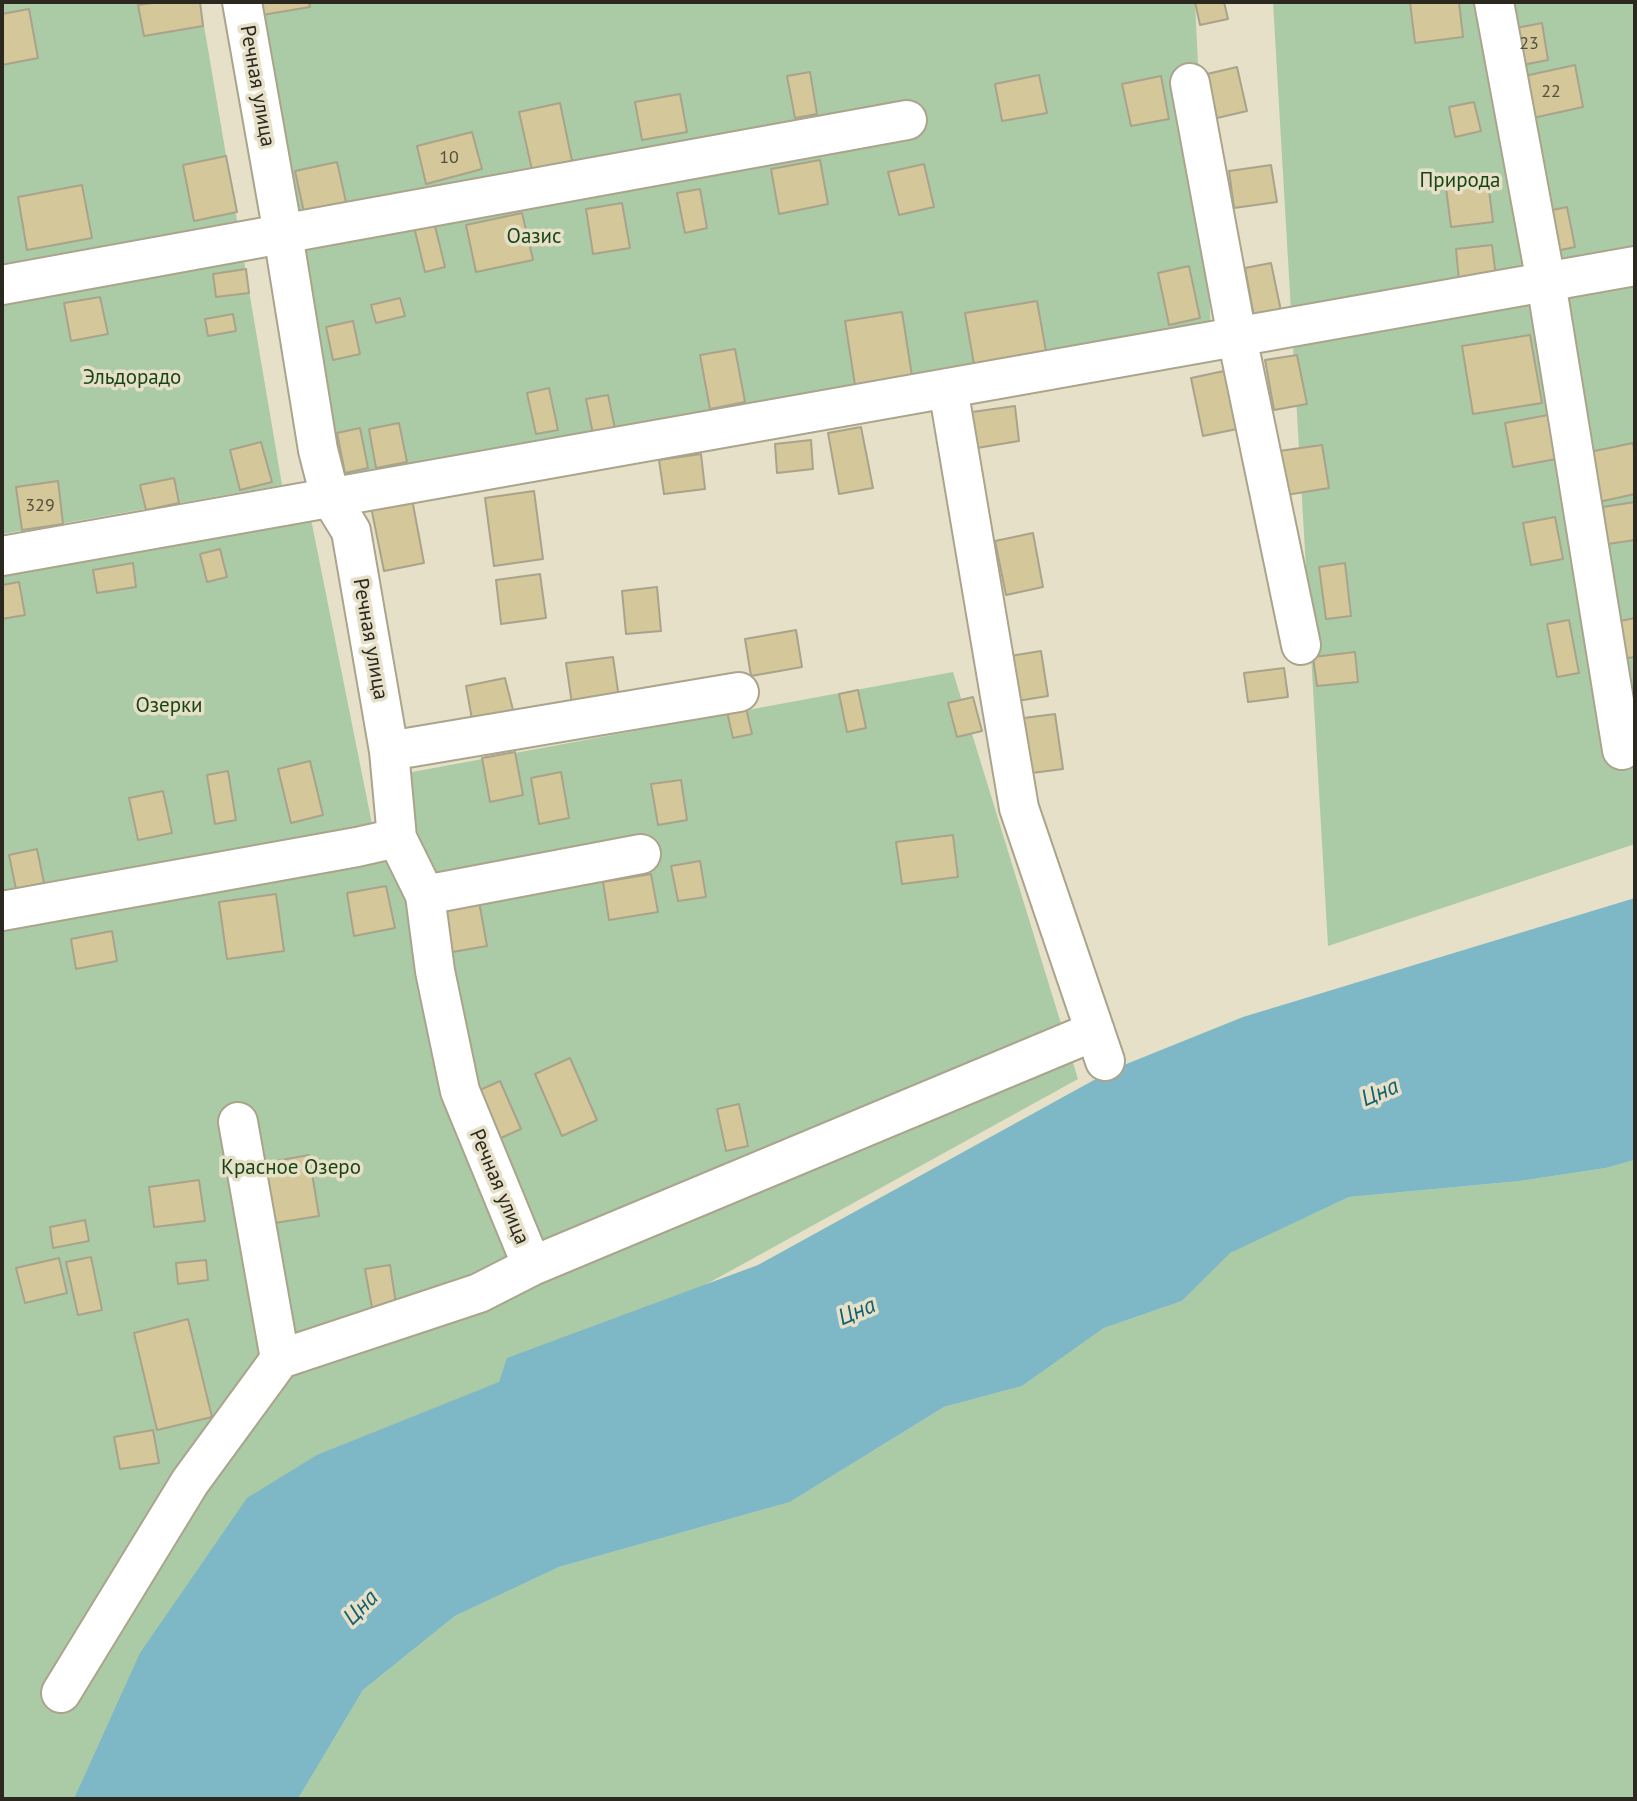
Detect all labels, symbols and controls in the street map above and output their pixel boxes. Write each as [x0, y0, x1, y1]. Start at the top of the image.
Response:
street label: Речная улица [234, 23, 280, 149]
house number: 23 [1519, 33, 1539, 55]
house number: 22 [1541, 81, 1561, 103]
house number: 10 [439, 147, 459, 169]
park label: Природа [1420, 168, 1500, 194]
park label: Оазис [507, 224, 561, 250]
park label: Эльдорадо [83, 365, 181, 391]
house number: 329 [25, 495, 55, 517]
street label: Речная улица [347, 576, 393, 702]
park label: Озерки [135, 693, 203, 719]
water label: Цна [1357, 1073, 1403, 1113]
street label: Речная улица [463, 1126, 535, 1248]
park label: Красное Озеро [221, 1155, 361, 1181]
water label: Цна [834, 1292, 880, 1332]
water label: Цна [338, 1585, 384, 1631]

